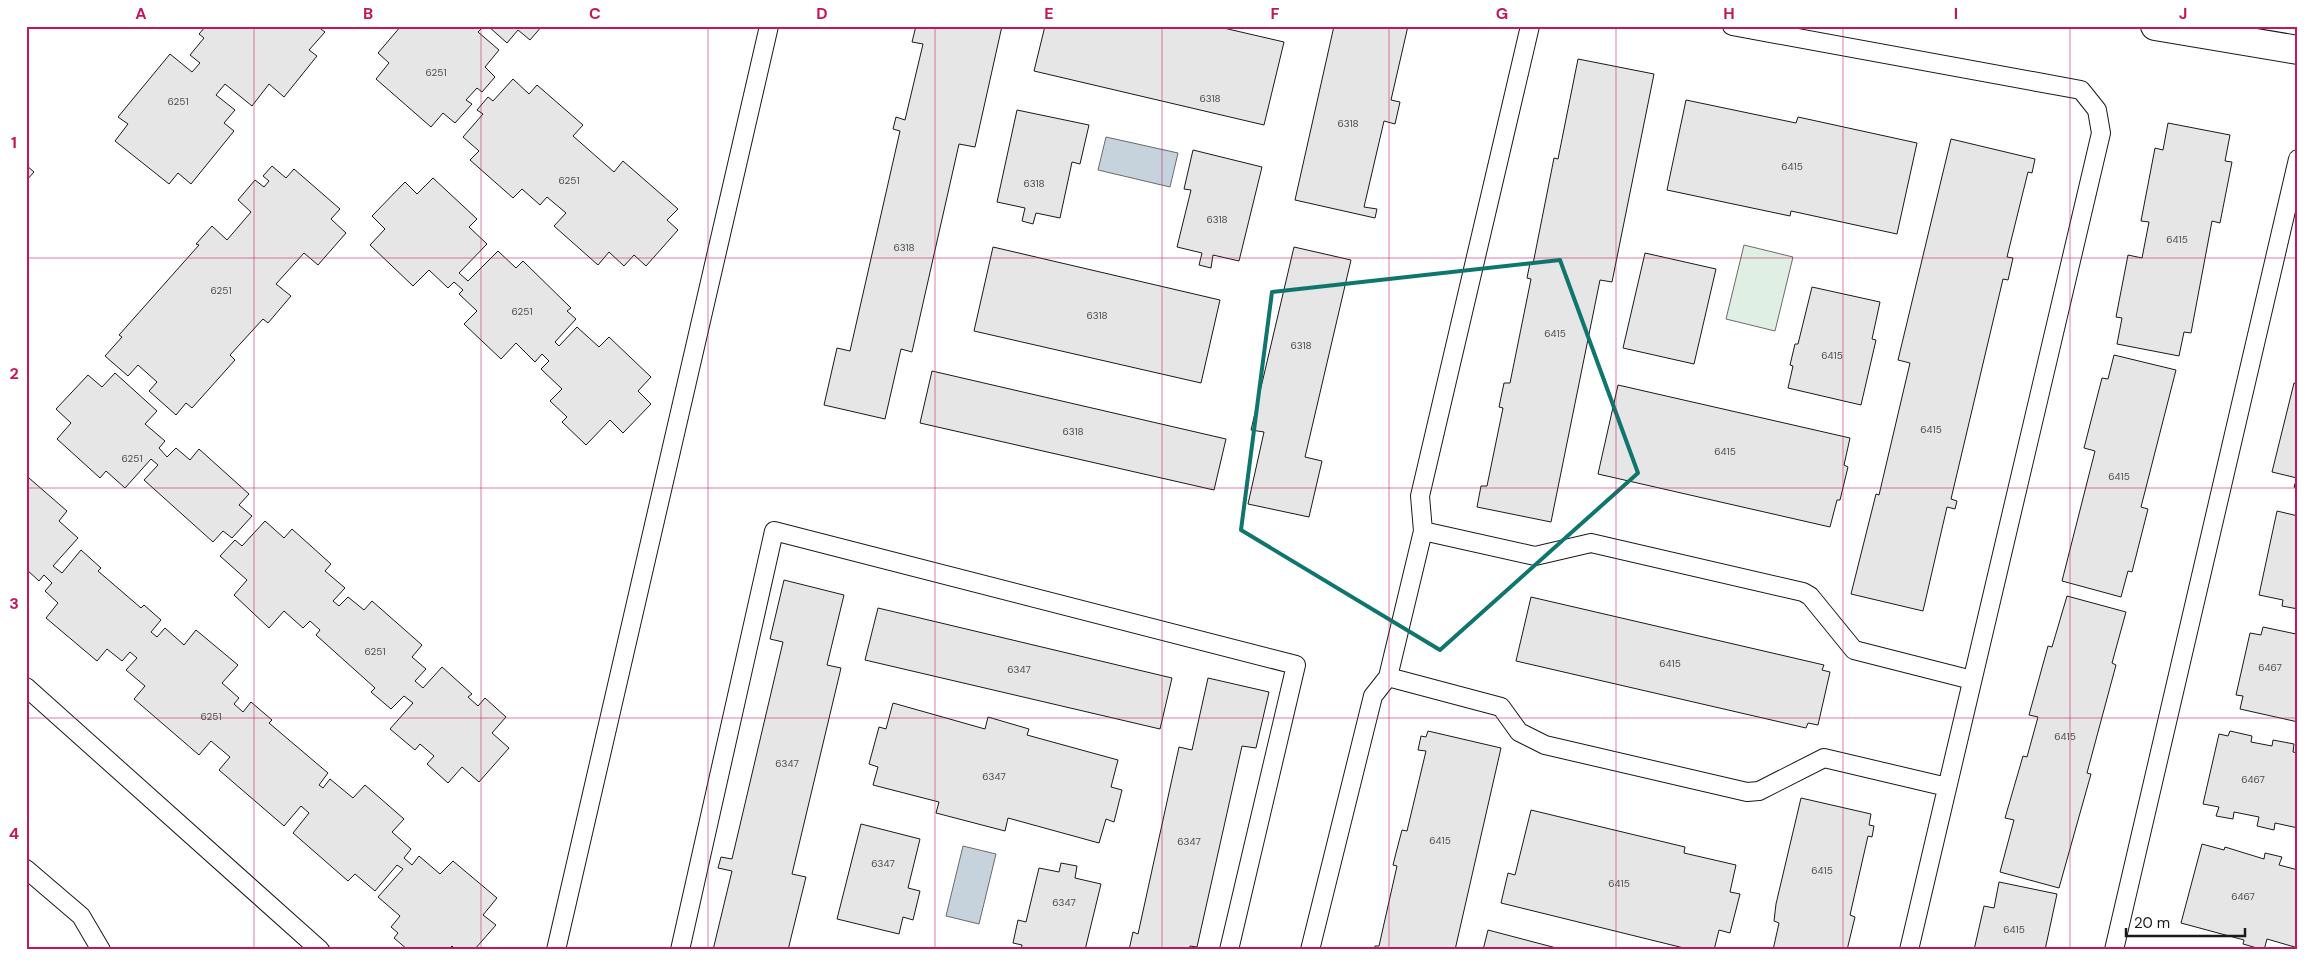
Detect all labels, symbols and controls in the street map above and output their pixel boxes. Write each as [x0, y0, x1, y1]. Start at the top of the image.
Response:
text: A [135, 3, 147, 24]
text: B [363, 3, 373, 24]
text: C [589, 3, 601, 24]
text: D [816, 3, 828, 24]
text: E [1044, 3, 1054, 24]
text: F [1271, 3, 1280, 24]
text: G [1496, 3, 1508, 24]
text: H [1723, 3, 1735, 24]
text: I [1954, 3, 1958, 24]
text: J [2179, 3, 2187, 24]
house number: 6251 [426, 66, 447, 79]
house number: 6318 [1199, 92, 1221, 105]
house number: 6251 [168, 95, 189, 108]
house number: 6318 [1337, 117, 1359, 130]
text: 1 [11, 132, 17, 153]
house number: 6415 [1781, 160, 1803, 173]
house number: 6251 [559, 174, 580, 187]
house number: 6318 [1023, 177, 1045, 190]
house number: 6318 [1206, 213, 1228, 226]
house number: 6415 [2166, 233, 2188, 246]
house number: 6318 [893, 241, 915, 254]
house number: 6251 [211, 284, 232, 297]
house number: 6251 [512, 305, 533, 318]
house number: 6318 [1086, 309, 1108, 322]
house number: 6415 [1544, 327, 1566, 340]
house number: 6318 [1290, 339, 1312, 352]
house number: 6415 [1821, 349, 1843, 362]
text: 2 [9, 363, 19, 384]
house number: 6415 [1920, 423, 1942, 436]
house number: 6318 [1062, 425, 1084, 438]
house number: 6415 [1714, 445, 1736, 458]
house number: 6251 [122, 452, 143, 465]
house number: 6415 [2108, 470, 2130, 483]
text: 3 [9, 593, 19, 614]
house number: 6251 [365, 645, 386, 658]
house number: 6415 [1659, 657, 1681, 670]
house number: 6467 [2258, 661, 2282, 674]
house number: 6347 [1007, 663, 1031, 676]
house number: 6251 [201, 710, 222, 723]
house number: 6415 [2054, 730, 2076, 743]
house number: 6347 [775, 757, 799, 770]
house number: 6347 [982, 770, 1006, 783]
house number: 6467 [2241, 773, 2265, 786]
text: 4 [9, 823, 19, 844]
house number: 6415 [1429, 834, 1451, 847]
house number: 6347 [1177, 835, 1201, 848]
house number: 6347 [871, 857, 895, 870]
house number: 6415 [1811, 864, 1833, 877]
house number: 6415 [1608, 877, 1630, 890]
house number: 6467 [2231, 890, 2255, 903]
house number: 6347 [1052, 896, 1076, 909]
scale bar [2126, 906, 2245, 938]
text: 20 m [2134, 913, 2170, 933]
house number: 6415 [2003, 923, 2025, 936]

